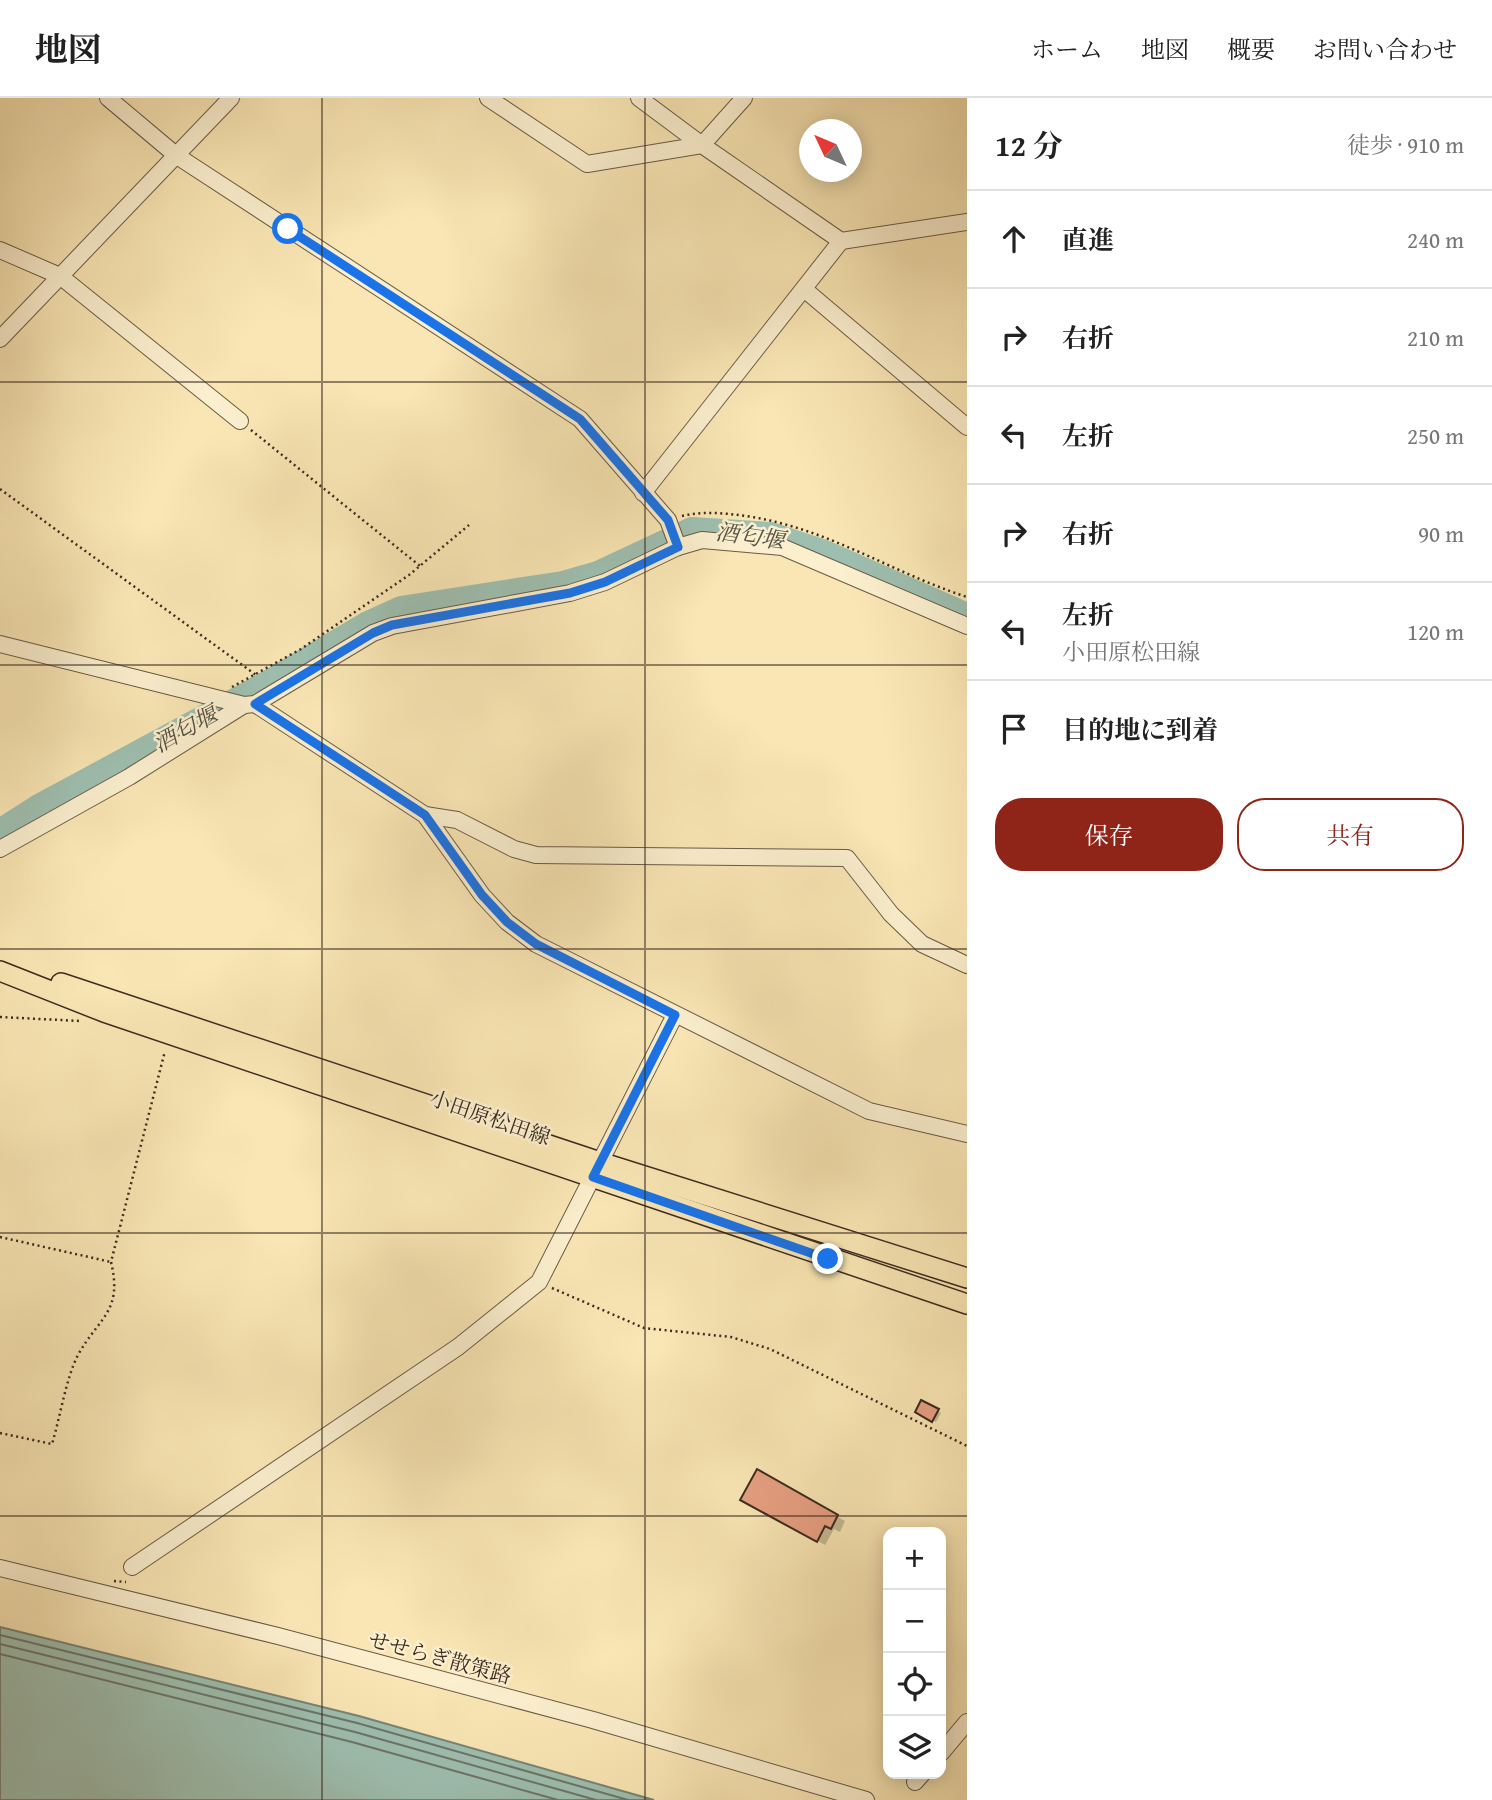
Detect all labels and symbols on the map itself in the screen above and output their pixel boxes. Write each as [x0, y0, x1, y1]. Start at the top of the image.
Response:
north arrow [799, 119, 862, 182]
route start [272, 213, 303, 244]
water label: 酒匂堰 [714, 514, 790, 557]
water label: 酒匂堰 [147, 695, 226, 760]
street label: 小田原松田線 [426, 1082, 555, 1153]
route end [812, 1243, 843, 1274]
street label: せせらぎ散策路 [365, 1624, 515, 1692]

